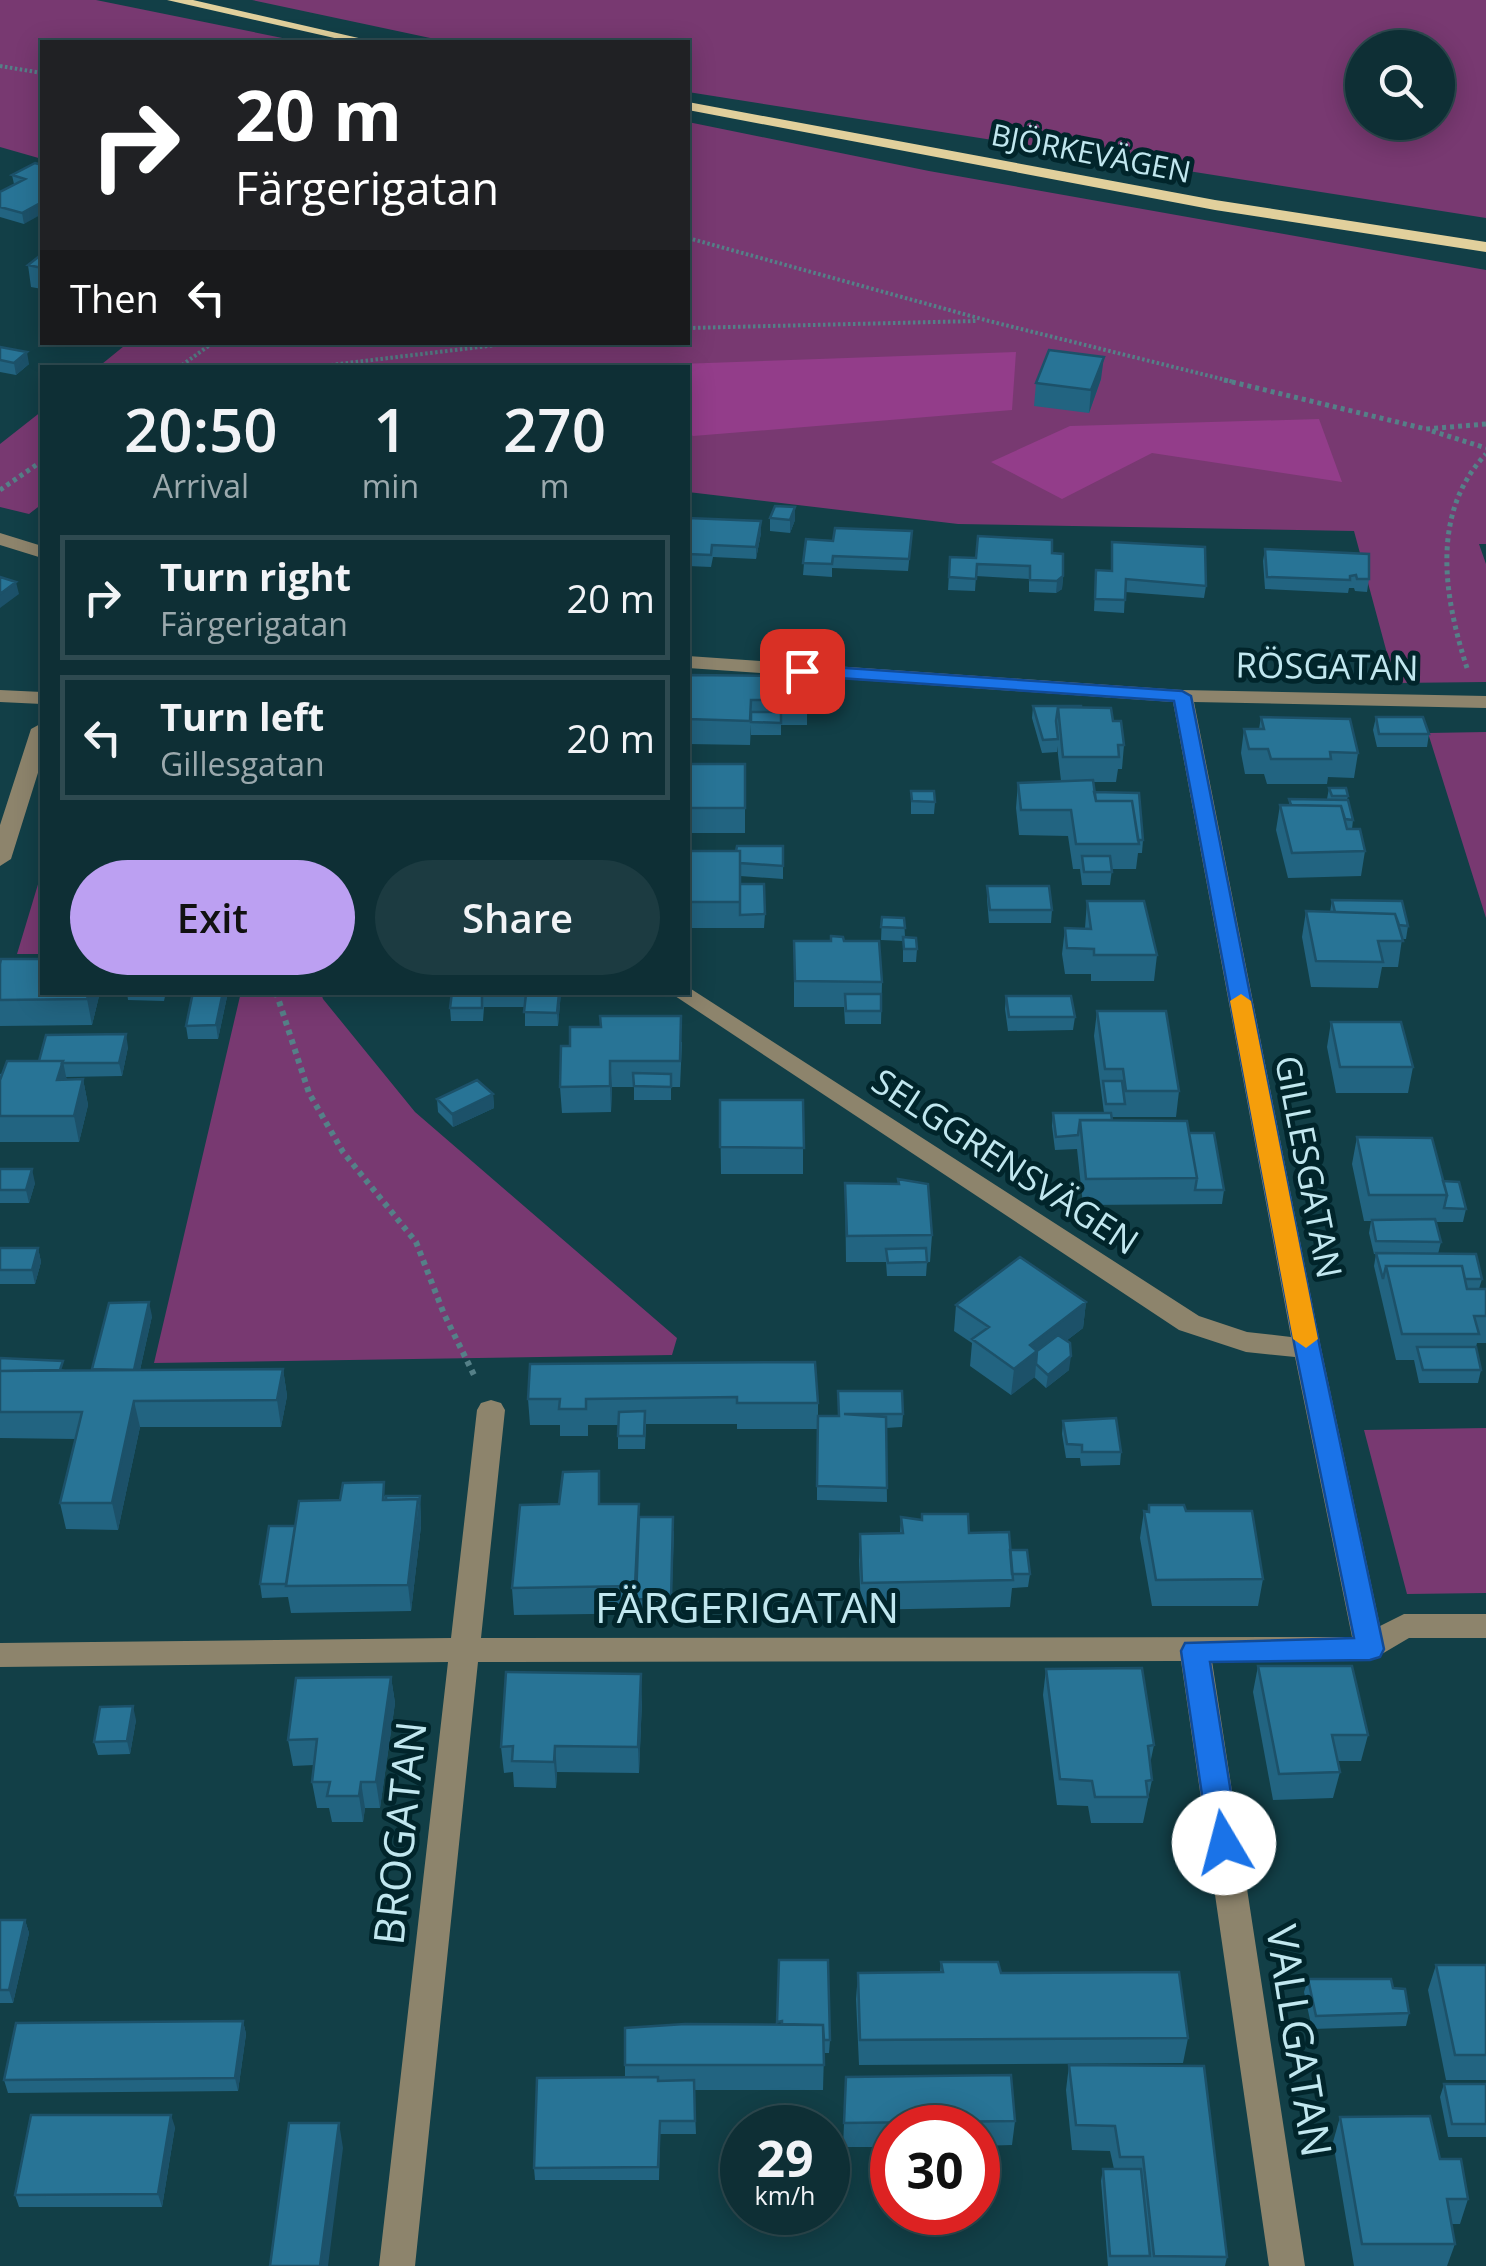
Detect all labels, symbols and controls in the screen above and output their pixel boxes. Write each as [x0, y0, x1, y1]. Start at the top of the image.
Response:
map controls [1345, 30, 1455, 140]
button: search [1345, 30, 1455, 140]
text: 20 m [235, 66, 402, 162]
icon: right [70, 80, 200, 210]
street label: BJÖRKEVÄGEN [988, 113, 1194, 192]
text: Färgerigatan [235, 157, 499, 218]
icon: left [179, 270, 234, 325]
text: Then [70, 272, 159, 324]
text: 20:50 [124, 388, 278, 470]
text: 1 [373, 388, 408, 470]
text: 270 [503, 388, 606, 470]
text: Arrival [153, 464, 249, 507]
text: min [362, 464, 419, 507]
text: m [540, 464, 569, 507]
text: Turn right [160, 550, 351, 602]
icon: right [75, 570, 130, 625]
text: 20 m [566, 572, 655, 624]
text: Färgerigatan [160, 602, 348, 645]
pin [760, 629, 845, 714]
street label: RÖSGATAN [1235, 640, 1419, 691]
icon: arrive [775, 644, 830, 699]
text: Turn left [160, 690, 324, 742]
icon: left [75, 710, 130, 765]
text: 20 m [566, 712, 655, 764]
text: Gillesgatan [160, 742, 325, 785]
button: Exit [70, 860, 355, 975]
button: Share [375, 860, 660, 975]
street label: GILLESGATAN [1265, 1051, 1354, 1282]
street label: SELGGRENSVÄGEN [864, 1057, 1148, 1265]
street label: FÄRGERIGATAN [595, 1578, 899, 1635]
street label: BROGATAN [358, 1718, 439, 1947]
position arrow [1172, 1791, 1276, 1895]
street label: VALLGATAN [1254, 1921, 1347, 2161]
speed limit sign: 30 [870, 2105, 1000, 2235]
text: 29 [756, 2124, 814, 2192]
text: km/h [755, 2178, 815, 2212]

